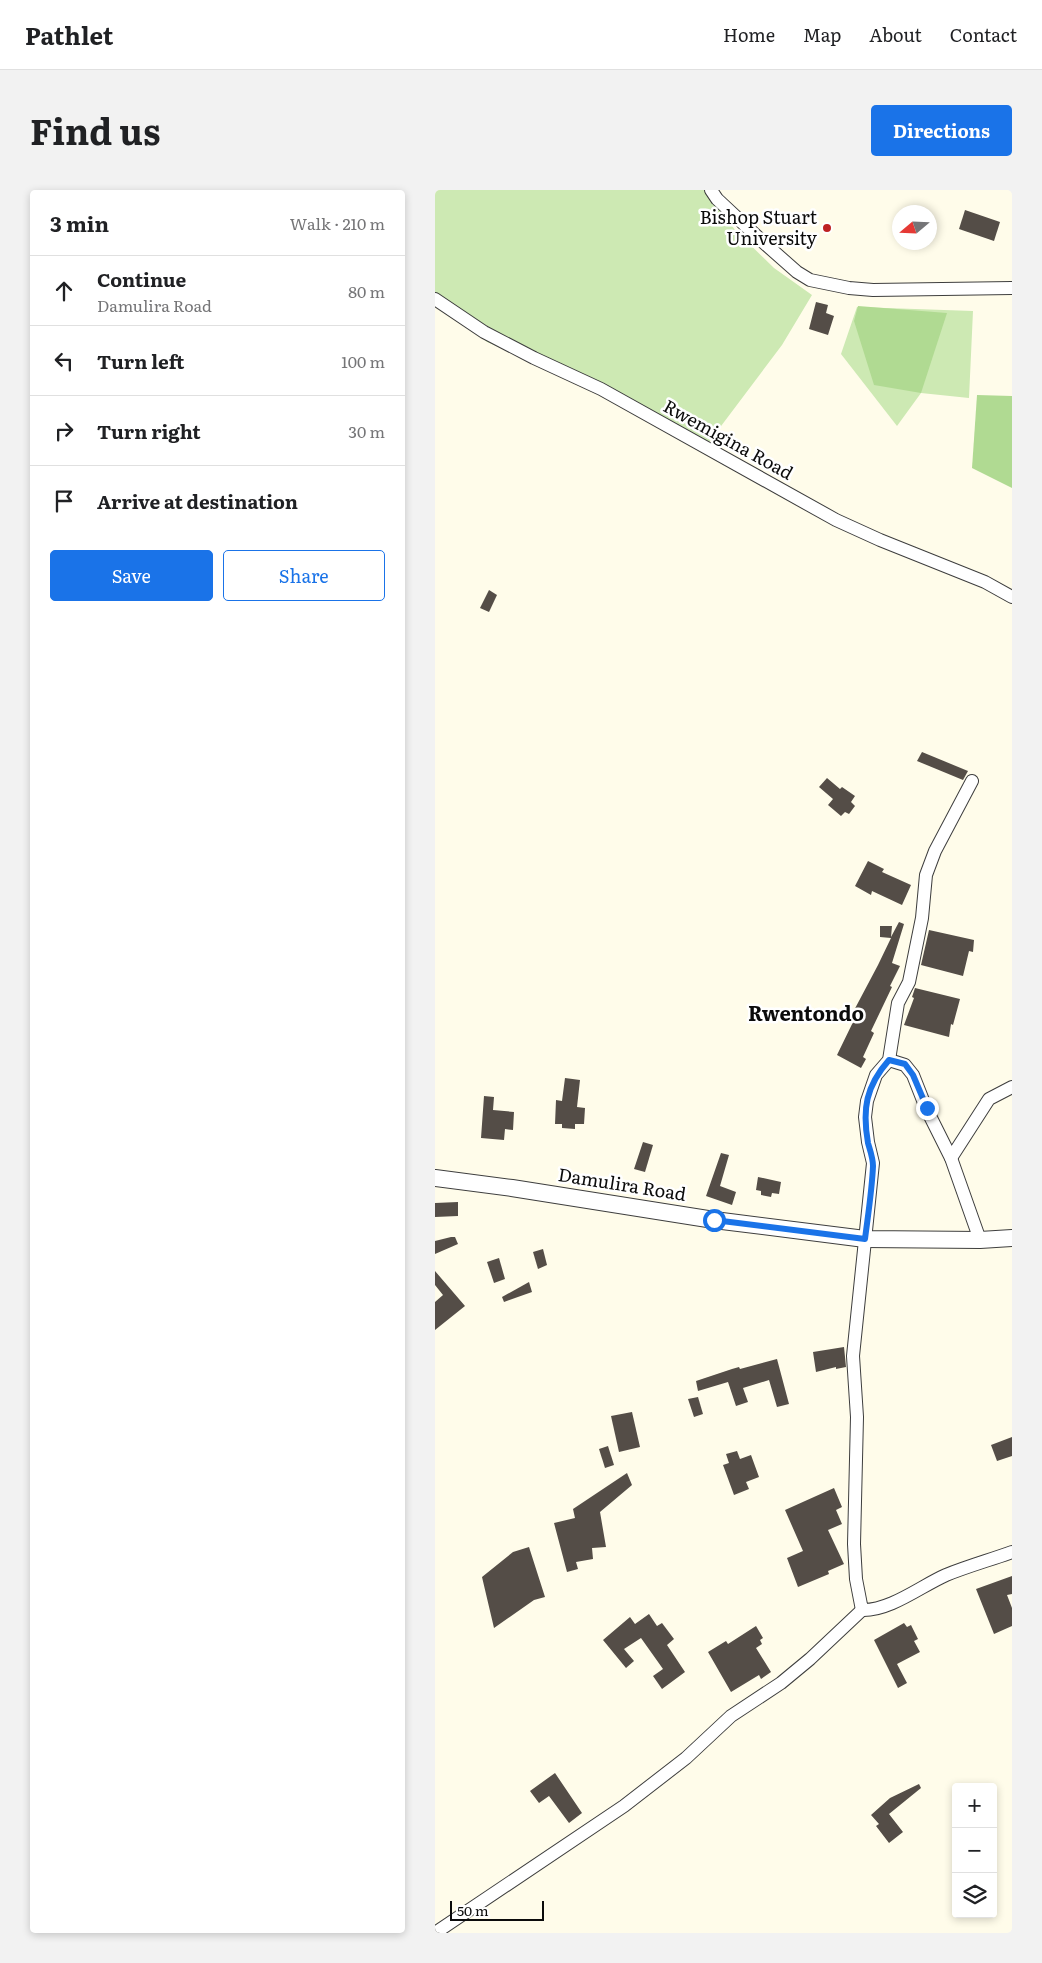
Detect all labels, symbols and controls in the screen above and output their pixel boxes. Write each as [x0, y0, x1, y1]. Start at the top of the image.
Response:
text: Pathlet [25, 17, 113, 52]
text: Home [723, 21, 775, 48]
text: Map [803, 21, 841, 48]
text: About [869, 21, 922, 48]
text: Contact [950, 21, 1017, 48]
text: Find us [30, 104, 160, 156]
button: Directions [871, 105, 1012, 156]
place label: Bishop Stuart University [700, 203, 818, 251]
north arrow [892, 205, 937, 250]
text: 3 min [50, 207, 109, 238]
text: Walk · 210 m [290, 211, 385, 235]
marker: Bishop Stuart University [821, 222, 833, 234]
text: Continue [97, 265, 186, 293]
icon: ahead [50, 277, 78, 305]
text: 80 m [348, 279, 385, 303]
text: Damulira Road [97, 293, 212, 317]
icon: left [50, 347, 78, 375]
text: Turn left [97, 347, 184, 375]
text: 100 m [341, 349, 385, 373]
street label: Rwemigina Road [659, 392, 799, 486]
icon: right [50, 417, 78, 445]
text: Turn right [97, 417, 201, 445]
text: 30 m [348, 419, 385, 443]
icon: arrive [50, 487, 78, 515]
text: Arrive at destination [97, 487, 298, 515]
button: Save [50, 550, 213, 601]
button: Share [223, 550, 385, 601]
district label: Rwentondo [748, 997, 864, 1027]
route end [916, 1097, 939, 1120]
street label: Damulira Road [556, 1160, 688, 1207]
route start [703, 1209, 726, 1232]
map controls [952, 1783, 997, 1918]
button: + [952, 1783, 997, 1828]
button: − [952, 1828, 997, 1873]
button: layers [952, 1873, 997, 1918]
scale bar [450, 1898, 544, 1921]
text: 50 m [457, 1900, 489, 1920]

